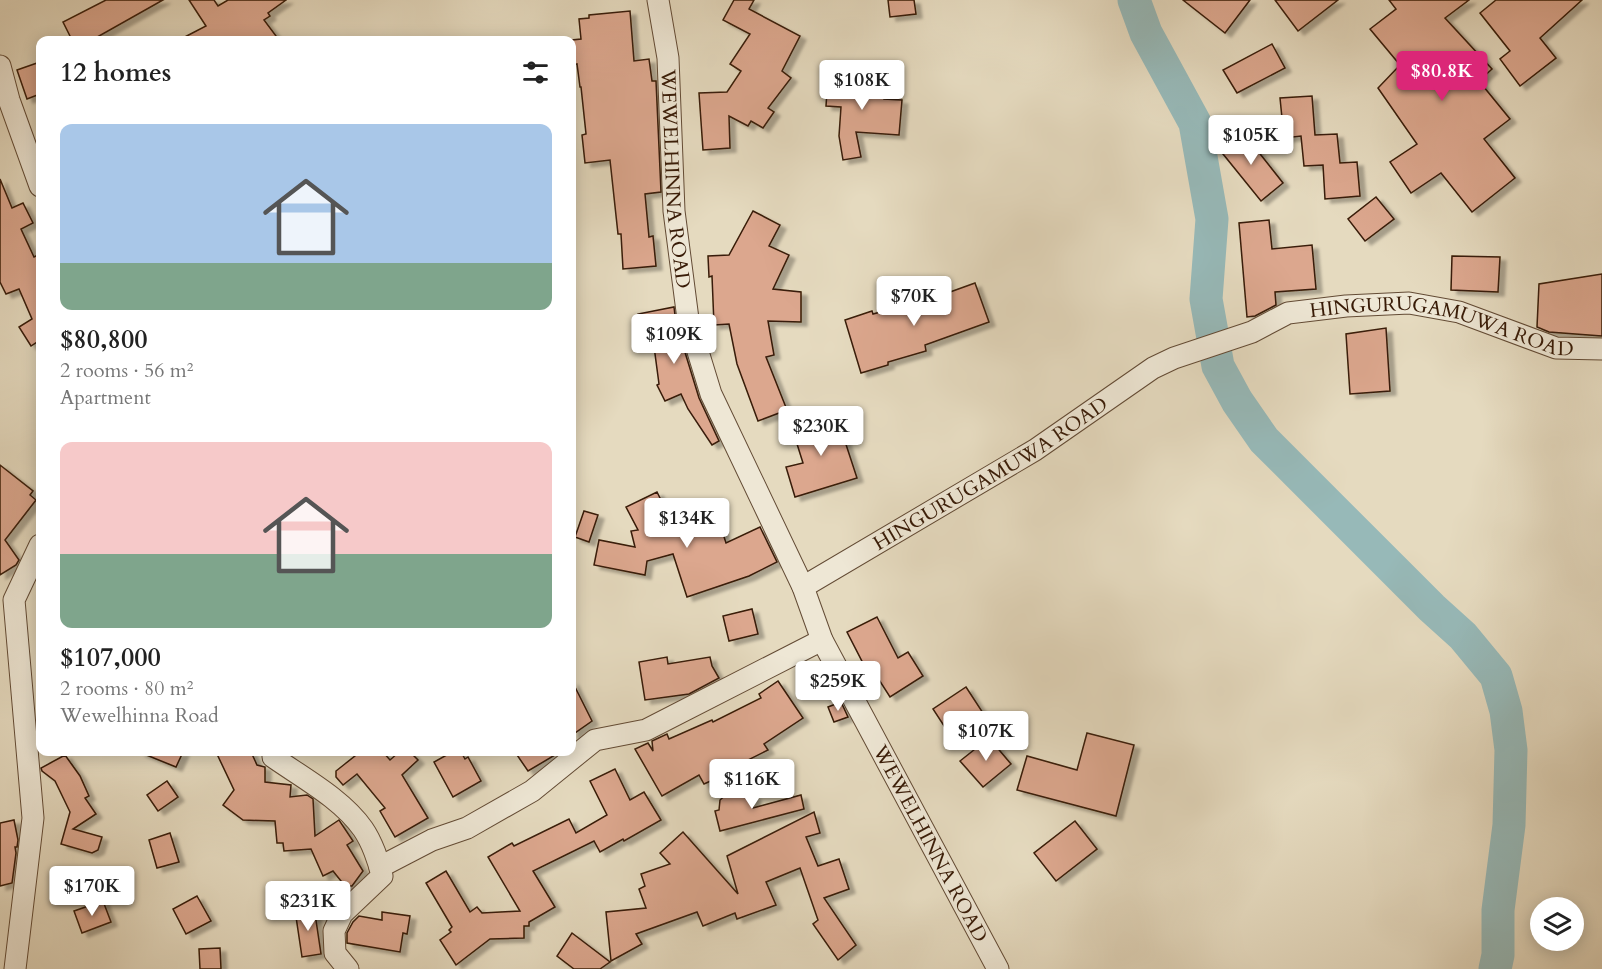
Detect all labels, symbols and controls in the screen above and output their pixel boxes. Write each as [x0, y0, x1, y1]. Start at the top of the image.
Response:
pin: $80.8K [1393, 51, 1491, 102]
text: 12 homes [60, 55, 171, 90]
icon: filters [519, 56, 552, 89]
text: $80.8K [1411, 57, 1473, 84]
pin: $108K [820, 60, 904, 111]
text: $108K [833, 66, 891, 93]
street label: WEWELHINNA ROAD [655, 68, 697, 290]
pin: $105K [1209, 115, 1293, 166]
text: $105K [1222, 121, 1280, 148]
icon: home [252, 163, 360, 271]
pin: $70K [878, 276, 950, 327]
text: $70K [891, 282, 937, 309]
street label: HINGURUGAMUWA ROAD [1308, 289, 1574, 362]
pin: $109K [632, 314, 716, 365]
text: $109K [645, 320, 703, 347]
text: $80,800 [60, 322, 148, 357]
text: 2 rooms · 56 m² [60, 357, 193, 384]
text: Apartment [60, 384, 151, 411]
street label: HINGURUGAMUWA ROAD [868, 390, 1113, 556]
pin: $230K [779, 406, 863, 457]
text: $230K [792, 412, 850, 439]
icon: home [252, 481, 360, 589]
pin: $134K [645, 498, 729, 549]
text: $134K [658, 504, 716, 531]
text: $107,000 [60, 640, 161, 675]
pin: $259K [796, 661, 880, 712]
text: $259K [809, 667, 867, 694]
text: 2 rooms · 80 m² [60, 675, 193, 702]
text: Wewelhinna Road [60, 702, 219, 729]
pin: $107K [944, 711, 1028, 762]
text: $107K [957, 717, 1015, 744]
street label: WEWELHINNA ROAD [867, 739, 995, 947]
pin: $116K [710, 759, 794, 810]
text: $116K [723, 765, 781, 792]
pin: $170K [50, 866, 134, 917]
text: $170K [63, 872, 121, 899]
pin: $231K [266, 881, 350, 932]
text: $231K [279, 887, 337, 914]
map controls [1530, 897, 1584, 951]
button: layers [1530, 897, 1584, 951]

